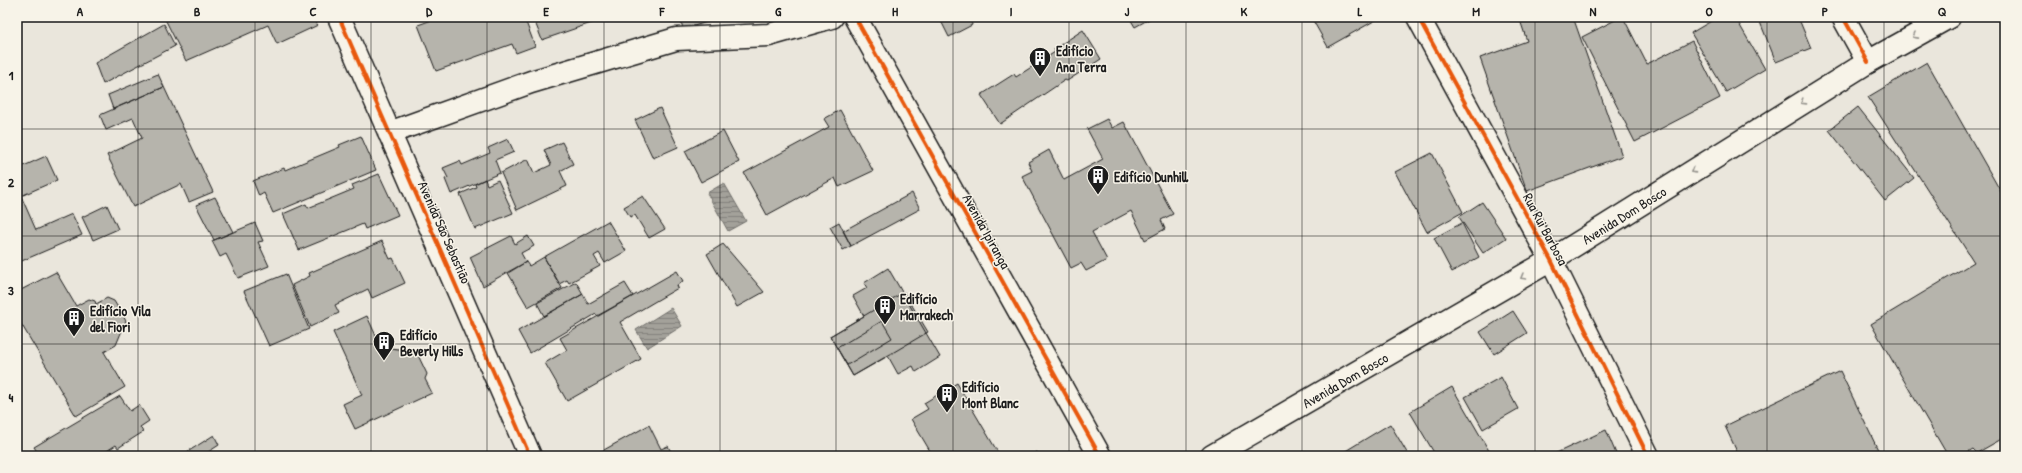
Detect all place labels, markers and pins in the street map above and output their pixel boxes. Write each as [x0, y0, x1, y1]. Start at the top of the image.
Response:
place label: Edifício Ana Terra [1056, 41, 1107, 76]
building icon: Edifício Ana Terra [1027, 45, 1053, 78]
building icon: Edifício Dunhill [1085, 163, 1111, 196]
place label: Edifício Dunhill [1114, 167, 1189, 186]
place label: Edifício Marrakech [900, 289, 953, 324]
building icon: Edifício Marrakech [872, 293, 898, 326]
place label: Edifício Vila del Fiori [90, 301, 151, 336]
building icon: Edifício Vila del Fiori [61, 305, 87, 338]
place label: Edifício Beverly Hills [400, 325, 464, 362]
building icon: Edifício Beverly Hills [371, 329, 397, 362]
place label: Edifício Mont Blanc [962, 377, 1019, 412]
building icon: Edifício Mont Blanc [934, 381, 960, 414]

